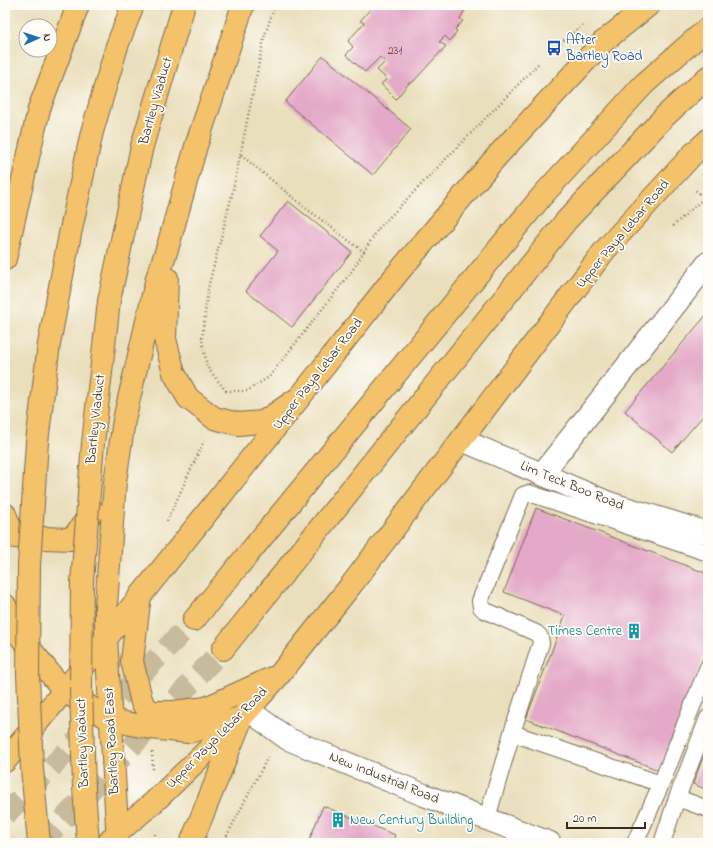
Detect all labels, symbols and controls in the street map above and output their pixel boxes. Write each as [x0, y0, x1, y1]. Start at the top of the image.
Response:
north arrow [18, 18, 58, 58]
place label: After Bartley Road [565, 30, 643, 68]
text: N [39, 33, 55, 42]
bus stop icon: After Bartley Road [545, 39, 563, 57]
house number: 231 [388, 42, 403, 60]
street label: Bartley Viaduct [133, 55, 180, 148]
street label: Upper Paya Lebar Road [571, 175, 676, 294]
street label: Upper Paya Lebar Road [268, 314, 369, 435]
street label: Bartley Viaduct [81, 373, 112, 466]
street label: Lim Teck Boo Road [517, 456, 627, 516]
place label: Times Centre [548, 621, 623, 642]
building icon: Times Centre [625, 622, 643, 640]
street label: Upper Paya Lebar Road [161, 682, 274, 794]
street label: Bartley Road East [99, 686, 126, 796]
street label: Bartley Viaduct [71, 697, 96, 789]
street label: New Industrial Road [326, 746, 442, 810]
scale bar [567, 804, 645, 830]
place label: New Century Building [350, 810, 473, 832]
text: 20 m [573, 810, 596, 828]
building icon: New Century Building [329, 811, 347, 829]

